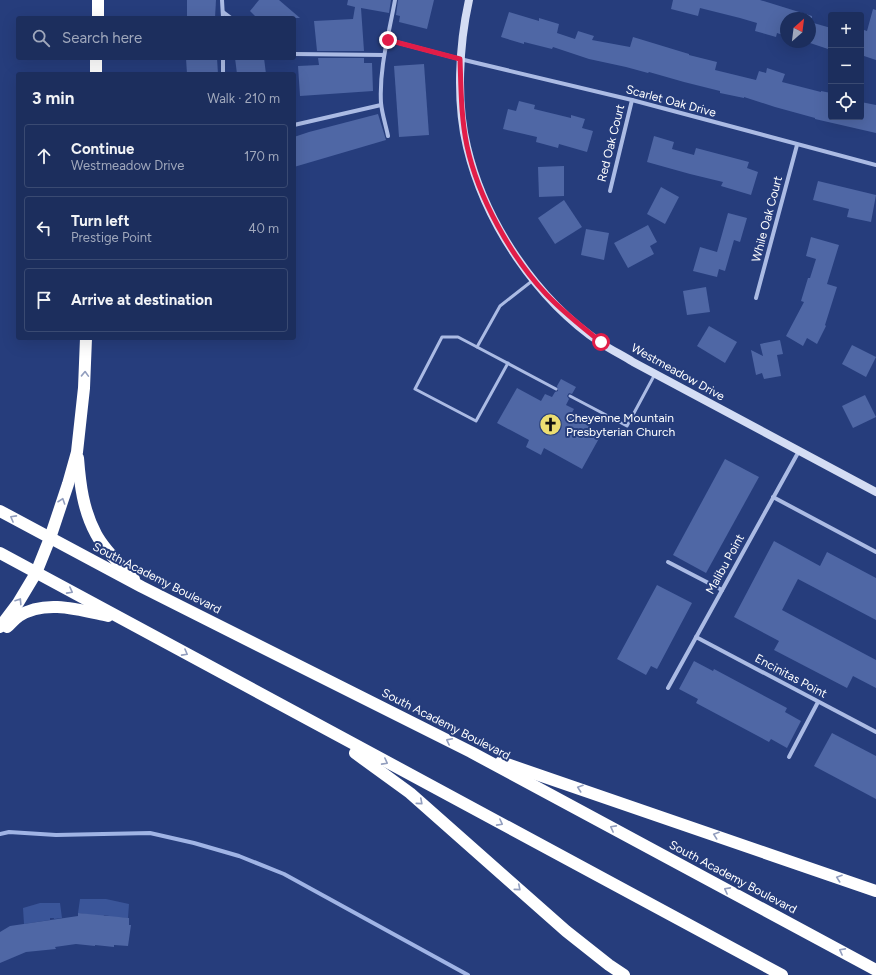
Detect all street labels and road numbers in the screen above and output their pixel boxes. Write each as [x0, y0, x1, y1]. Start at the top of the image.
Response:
street label: Scarlet Oak Drive [624, 82, 718, 120]
street label: Red Oak Court [595, 102, 627, 183]
street label: While Oak Court [749, 174, 785, 263]
street label: Westmeadow Drive [629, 341, 727, 404]
street label: Malibu Point [703, 531, 747, 596]
street label: South Academy Boulevard [90, 539, 224, 617]
street label: Encinitas Point [753, 651, 830, 701]
street label: South Academy Boulevard [379, 685, 513, 763]
street label: South Academy Boulevard [667, 837, 799, 917]

